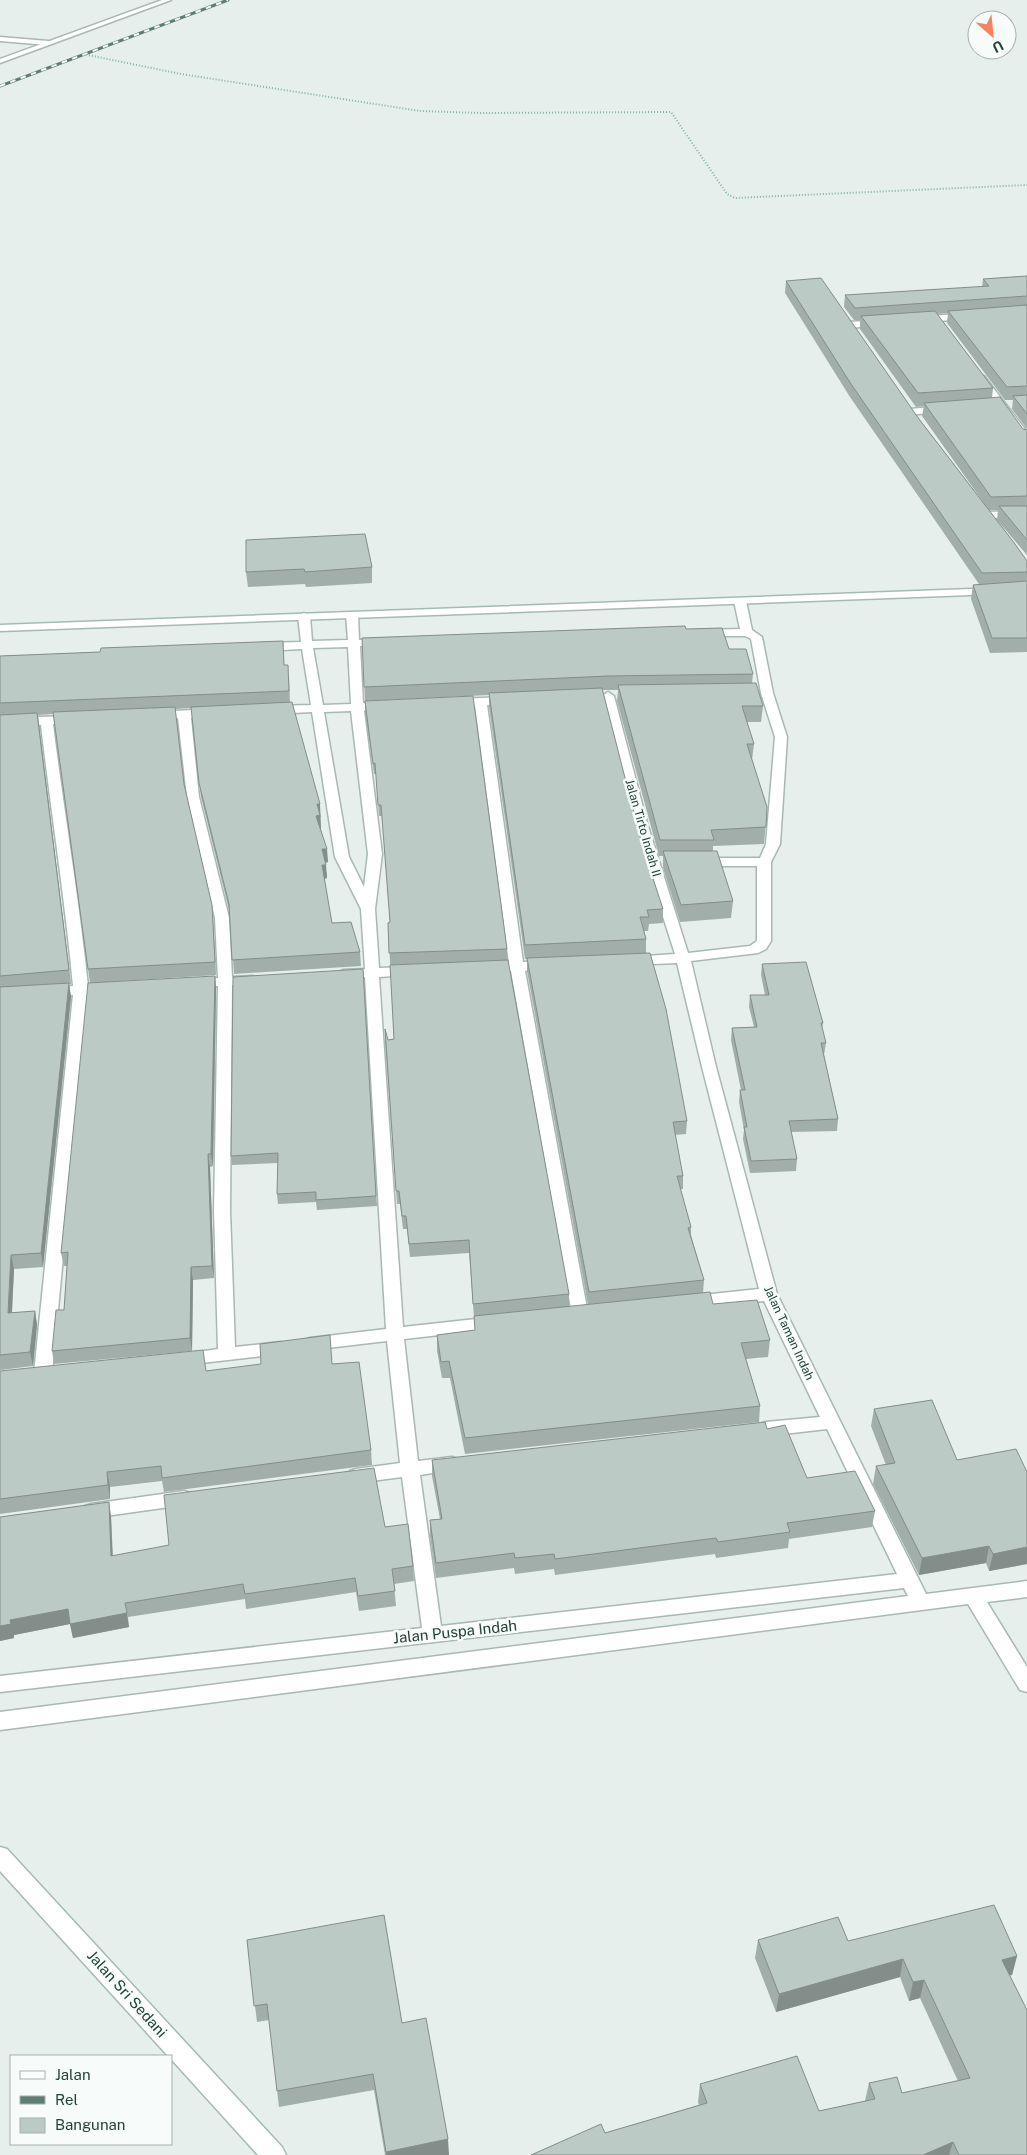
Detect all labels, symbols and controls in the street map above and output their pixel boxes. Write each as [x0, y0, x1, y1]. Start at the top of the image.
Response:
north arrow [967, 10, 1017, 60]
text: U [990, 37, 1006, 56]
street label: Jalan Tirto Indah II [622, 778, 664, 878]
street label: Jalan Taman Indah [761, 1284, 817, 1382]
street label: Jalan Puspa Indah [392, 1617, 518, 1646]
street label: Jalan Sri Sedani [84, 1947, 171, 2040]
legend [10, 2055, 172, 2145]
text: Jalan [55, 2066, 91, 2083]
text: Rel [55, 2091, 78, 2108]
text: Bangunan [55, 2116, 126, 2133]

